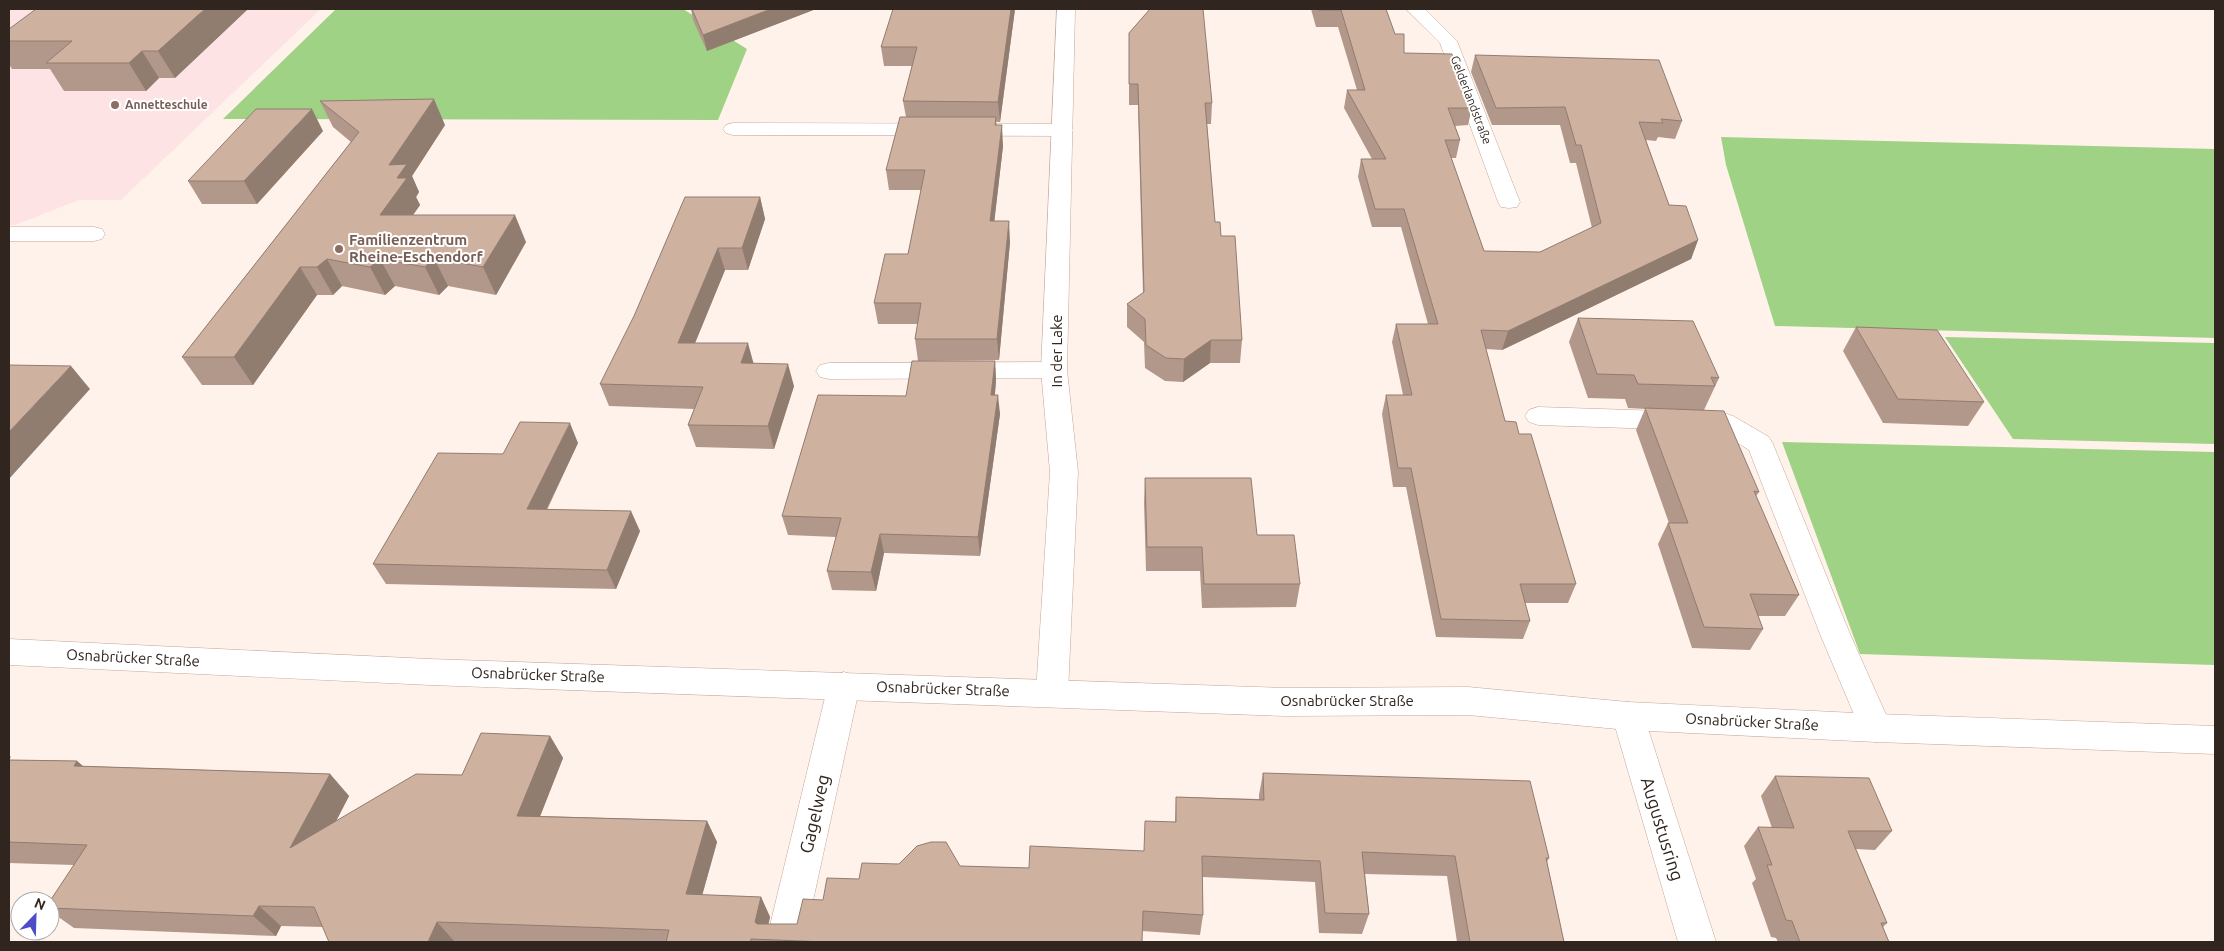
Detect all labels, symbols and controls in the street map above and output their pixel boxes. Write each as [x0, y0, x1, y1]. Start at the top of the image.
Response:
street label: Gelderlandstraße [1449, 54, 1494, 146]
place label: Annetteschule [125, 98, 208, 111]
marker: Annetteschule [109, 99, 121, 111]
place label: Familienzentrum Rheine-Eschendorf [349, 231, 483, 265]
marker: Familienzentrum Rheine-Eschendorf [333, 243, 345, 255]
street label: In der Lake [1048, 315, 1065, 387]
street label: Osnabrücker Straße [66, 646, 200, 669]
street label: Osnabrücker Straße [471, 664, 605, 685]
street label: Osnabrücker Straße [876, 678, 1010, 699]
street label: Osnabrücker Straße [1280, 692, 1414, 709]
street label: Osnabrücker Straße [1685, 710, 1819, 733]
street label: Gagelweg [795, 772, 833, 855]
street label: Augustusring [1638, 774, 1688, 883]
north arrow [10, 891, 60, 941]
text: N [32, 895, 48, 913]

